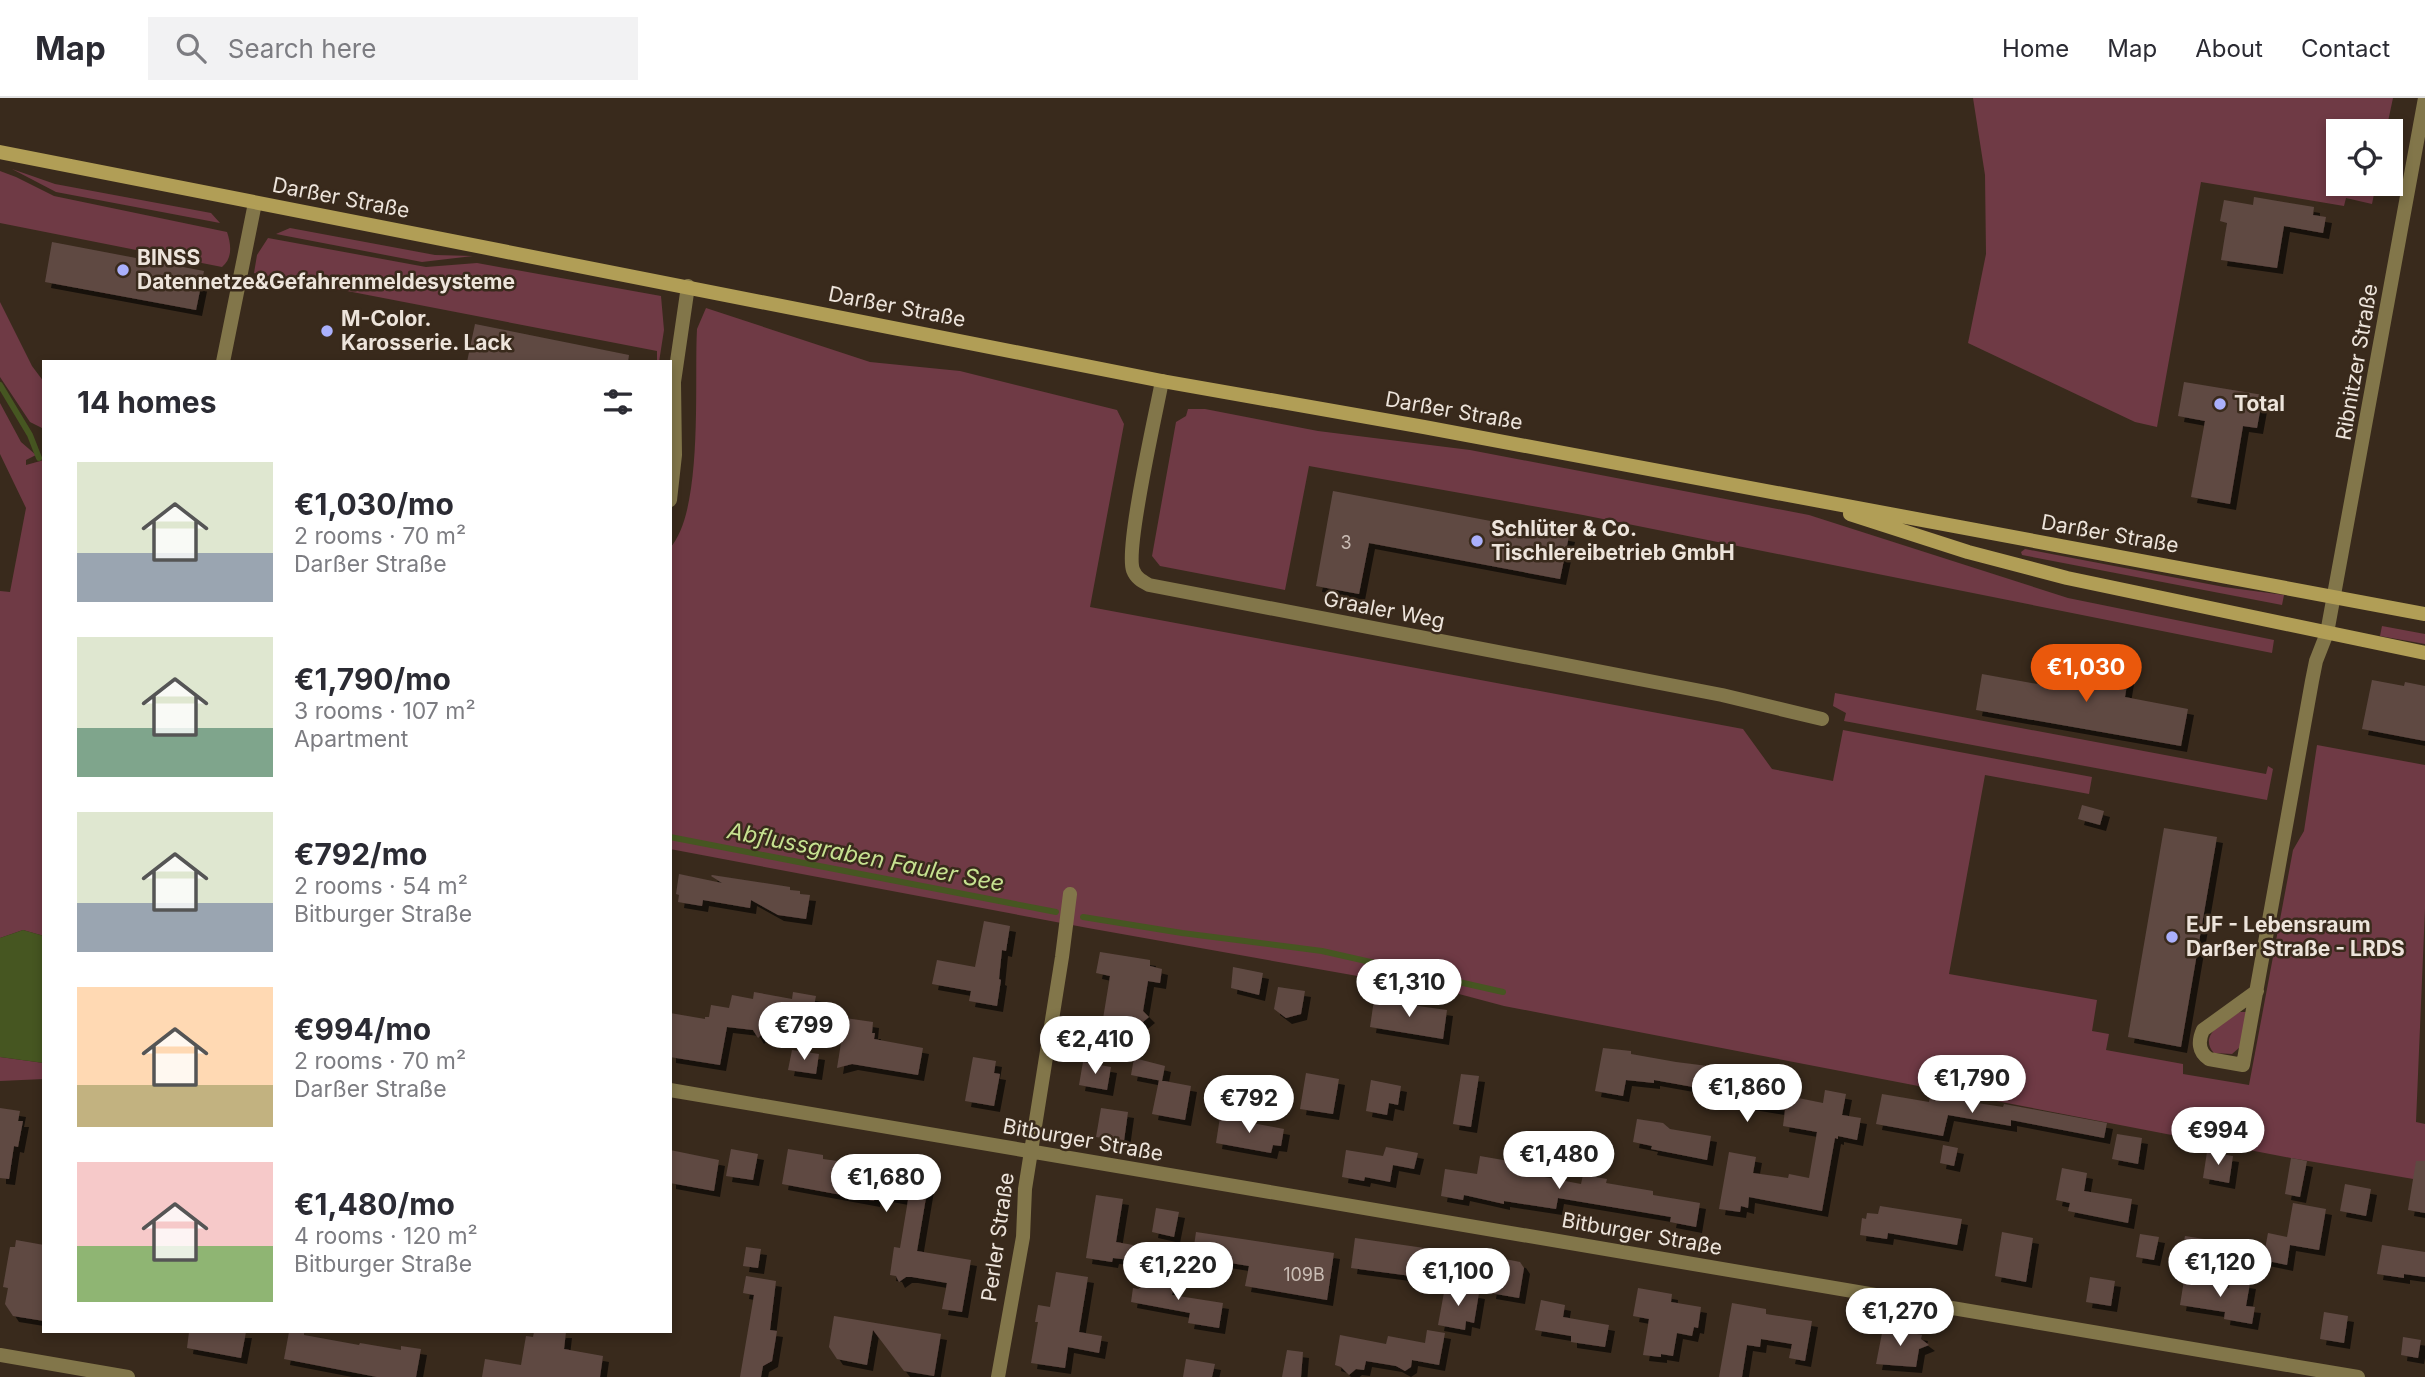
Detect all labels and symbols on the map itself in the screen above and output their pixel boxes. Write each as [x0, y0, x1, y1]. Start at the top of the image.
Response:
street label: Darßer Straße [270, 172, 412, 223]
place label: BINSS Datennetze&Gefahrenmeldesysteme [137, 245, 515, 294]
marker: BINSS Datennetze&Gefahrenmeldesysteme [115, 262, 131, 278]
street label: Darßer Straße [826, 281, 968, 332]
street label: Ribnitzer Straße [2330, 282, 2383, 442]
place label: M-Color. Karosserie. Lack [341, 306, 513, 355]
marker: M-Color. Karosserie. Lack [319, 323, 335, 339]
street label: Darßer Straße [1383, 386, 1525, 435]
place label: Total [2234, 391, 2285, 416]
marker: Total [2212, 396, 2228, 412]
street label: Darßer Straße [2039, 509, 2181, 558]
place label: Schlüter & Co. Tischlereibetrieb GmbH [1491, 516, 1735, 565]
house number: 3 [1340, 532, 1352, 553]
marker: Schlüter & Co. Tischlereibetrieb GmbH [1469, 533, 1485, 549]
street label: Graaler Weg [1321, 585, 1447, 634]
pin: €1,030 [2029, 644, 2143, 704]
water label: Abflussgraben Fauler See [724, 816, 1007, 898]
place label: EJF - Lebensraum Darßer Straße - LRDS [2186, 912, 2405, 961]
marker: EJF - Lebensraum Darßer Straße - LRDS [2164, 929, 2180, 945]
pin: €1,310 [1352, 960, 1466, 1019]
pin: €799 [763, 1002, 845, 1062]
pin: €2,410 [1038, 1016, 1152, 1076]
pin: €1,790 [1915, 1056, 2029, 1115]
pin: €1,860 [1690, 1065, 1804, 1124]
pin: €792 [1208, 1076, 1290, 1135]
pin: €994 [2177, 1108, 2259, 1167]
street label: Bitburger Straße [1001, 1113, 1165, 1166]
pin: €1,480 [1502, 1132, 1616, 1191]
pin: €1,680 [829, 1154, 943, 1214]
street label: Perler Straße [976, 1171, 1019, 1303]
street label: Bitburger Straße [1560, 1207, 1724, 1260]
pin: €1,120 [2163, 1240, 2277, 1299]
pin: €1,220 [1121, 1242, 1235, 1302]
pin: €1,100 [1401, 1248, 1515, 1308]
house number: 109B [1283, 1264, 1325, 1285]
pin: €1,270 [1843, 1288, 1957, 1348]

